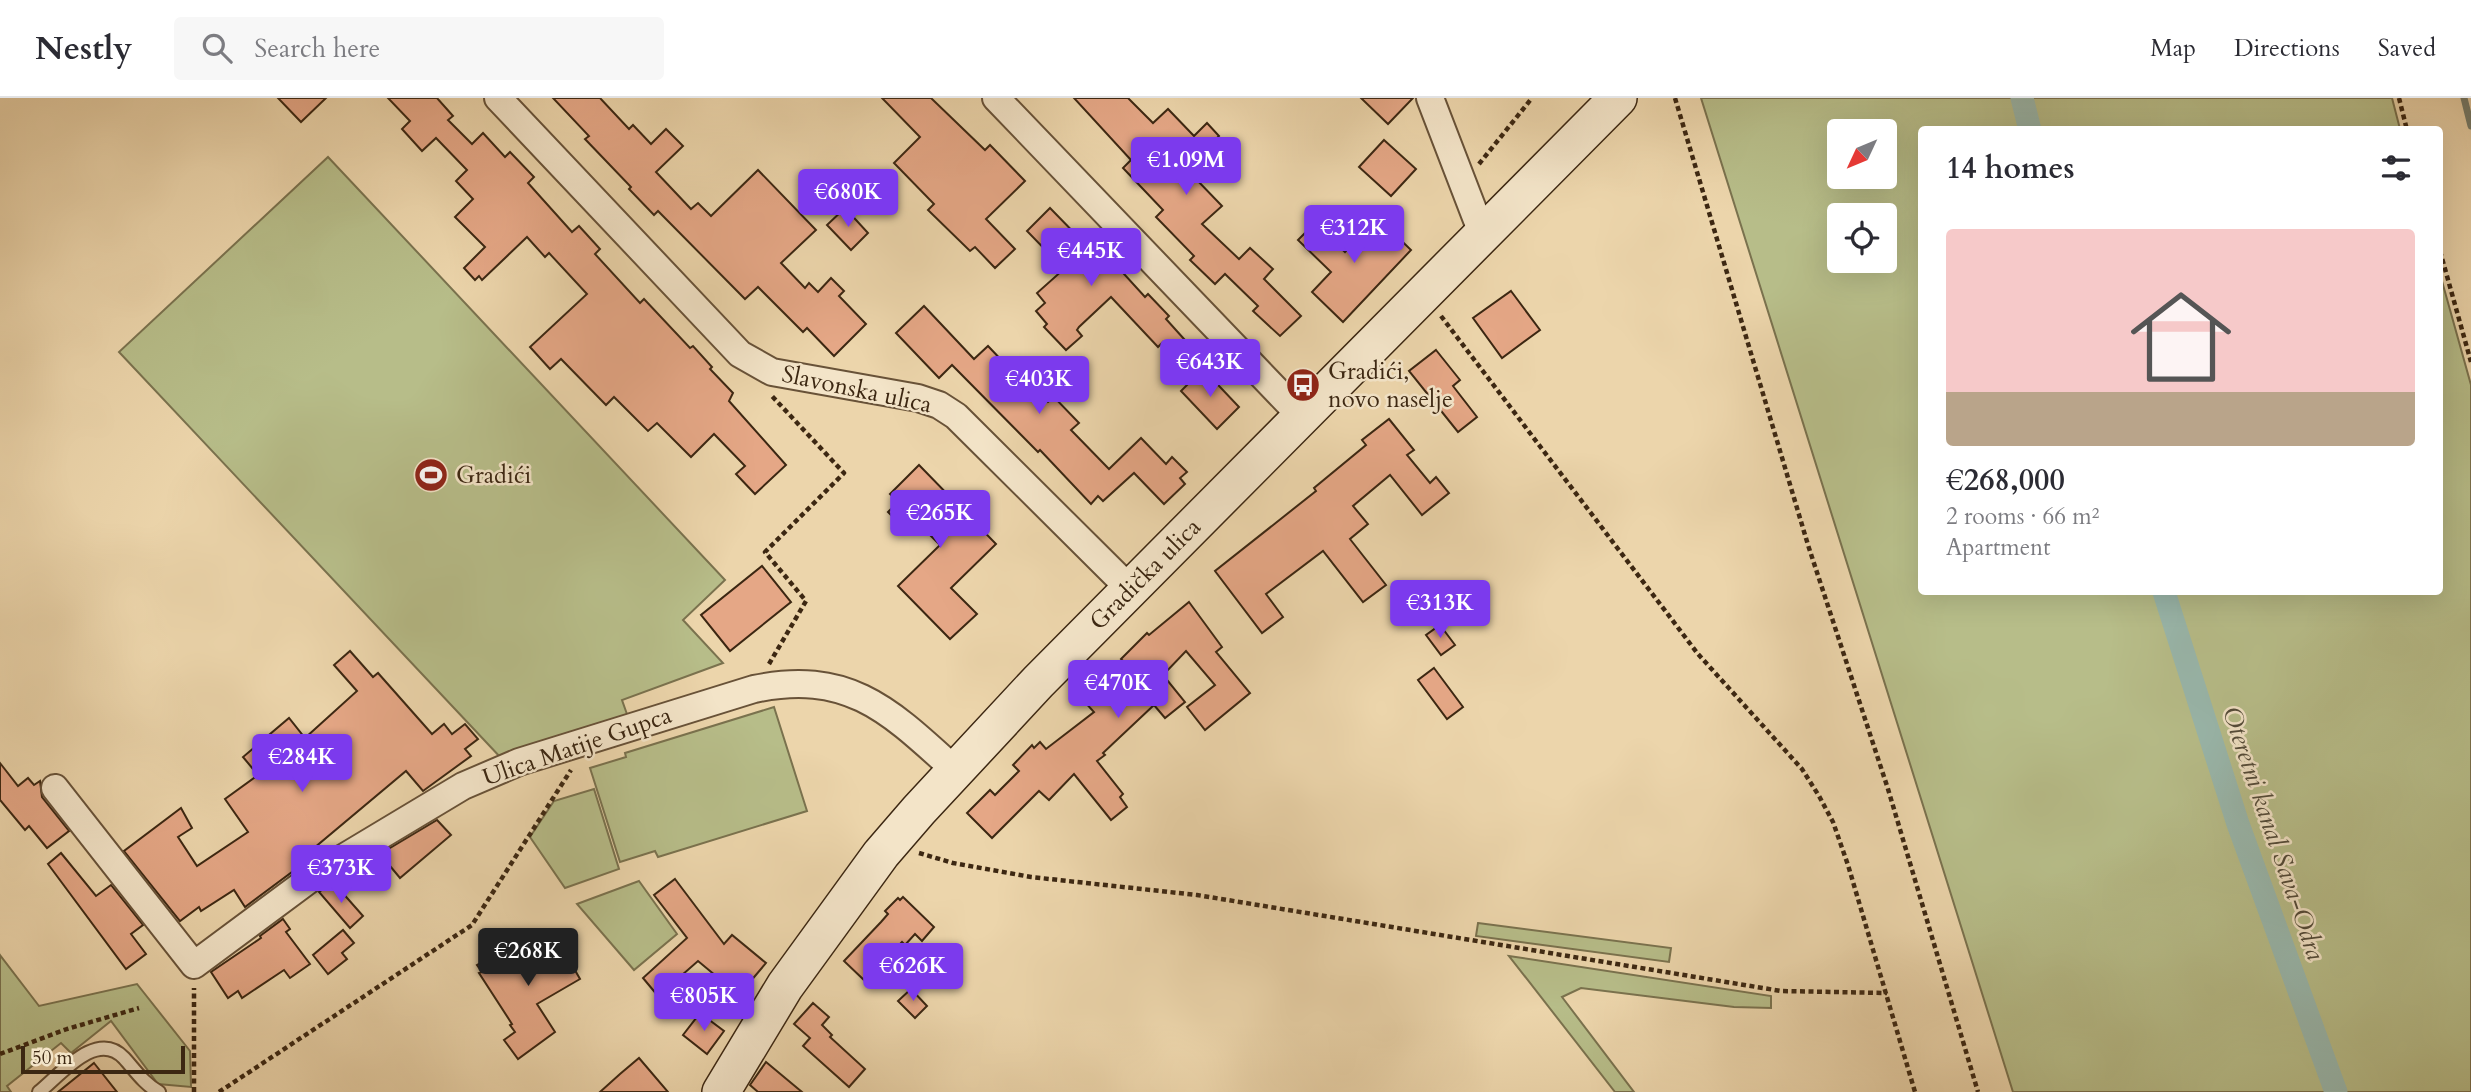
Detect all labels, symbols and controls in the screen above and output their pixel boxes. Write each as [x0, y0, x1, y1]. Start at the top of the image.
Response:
search box [174, 17, 664, 80]
text: Nestly [35, 26, 132, 71]
icon: search [198, 29, 236, 67]
text: Search here [254, 31, 380, 66]
text: Map [2150, 32, 2196, 65]
text: Directions [2234, 32, 2340, 65]
text: Saved [2378, 32, 2436, 65]
north arrow [1827, 119, 1897, 189]
map controls [1827, 119, 1897, 273]
pin: €1.09M [1129, 138, 1243, 197]
text: €1.09M [1147, 144, 1225, 175]
text: 14 homes [1946, 148, 2075, 189]
icon: filters [2377, 149, 2415, 187]
pin: €680K [799, 170, 897, 229]
text: €680K [814, 176, 882, 207]
button: locate [1827, 203, 1897, 273]
pin: €312K [1305, 206, 1403, 265]
text: €312K [1320, 212, 1388, 243]
pin: €445K [1042, 228, 1140, 288]
text: €445K [1057, 235, 1125, 266]
icon: home [2118, 274, 2244, 400]
pin: €643K [1161, 340, 1259, 399]
text: €643K [1176, 346, 1244, 377]
place label: Gradići, novo naselje [1328, 355, 1453, 416]
pin: €403K [990, 356, 1088, 416]
street label: Slavonska ulica [779, 358, 935, 422]
text: €403K [1005, 363, 1073, 394]
bus stop icon: Gradići, novo naselje [1284, 366, 1322, 404]
sports icon: Gradići [412, 456, 450, 494]
place label: Gradići [456, 459, 532, 492]
text: €268,000 [1946, 460, 2065, 501]
pin: €265K [891, 490, 989, 550]
text: €265K [906, 497, 974, 528]
text: 2 rooms · 66 m² [1946, 501, 2099, 532]
street label: Gradička ulica [1082, 511, 1209, 637]
text: Apartment [1946, 532, 2050, 563]
pin: €313K [1391, 580, 1489, 640]
text: €313K [1406, 587, 1474, 618]
pin: €470K [1069, 660, 1167, 720]
text: €470K [1084, 667, 1152, 698]
street label: Ulica Matije Gupca [478, 698, 677, 794]
water label: Oteretni kanal Sava-Odra [2214, 702, 2333, 965]
pin: €284K [253, 734, 351, 794]
text: €284K [268, 741, 336, 772]
pin: €373K [292, 846, 390, 905]
text: €373K [307, 852, 375, 883]
pin: €268K [479, 928, 577, 988]
text: €268K [494, 935, 562, 966]
pin: €626K [864, 944, 962, 1003]
text: €626K [879, 950, 947, 981]
pin: €805K [655, 974, 753, 1033]
text: €805K [670, 980, 738, 1011]
scale bar [21, 1043, 186, 1075]
text: 50 m [32, 1045, 73, 1071]

